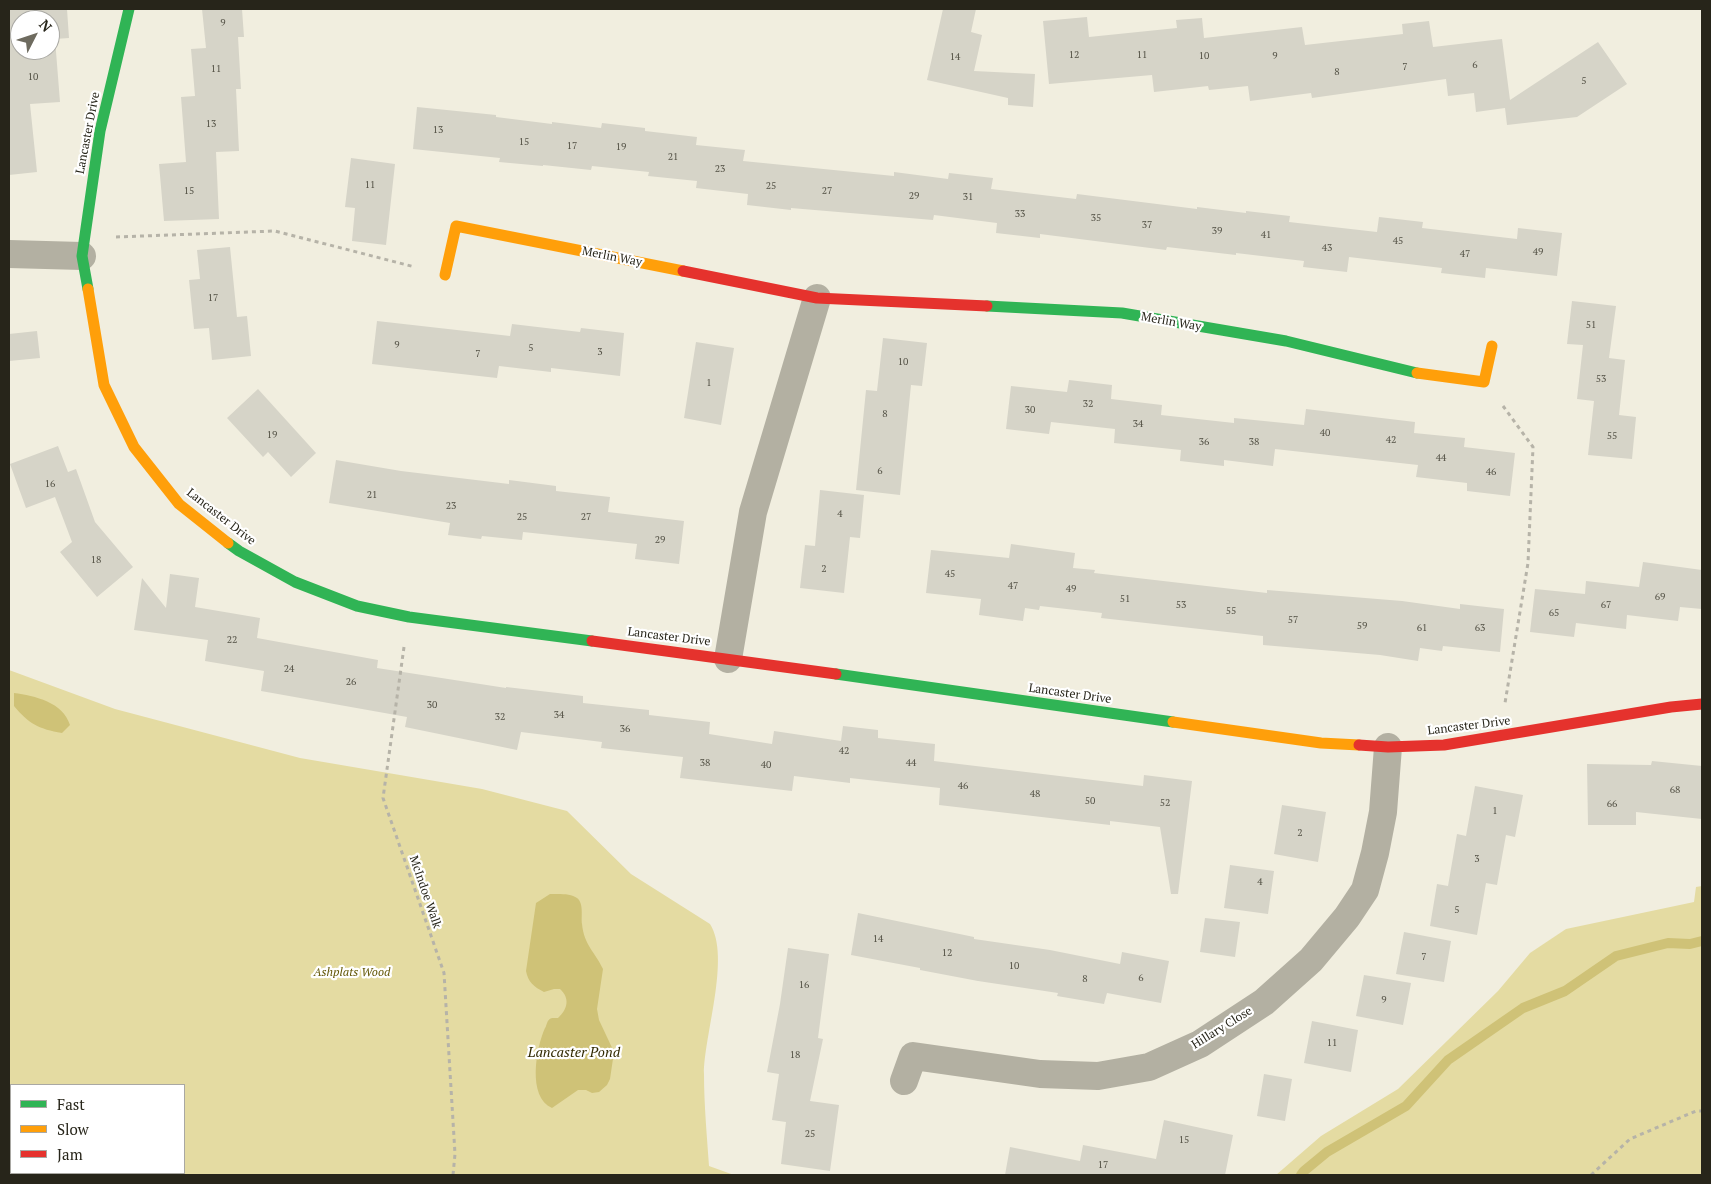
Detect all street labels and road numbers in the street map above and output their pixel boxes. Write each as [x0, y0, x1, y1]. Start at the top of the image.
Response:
street label: Lancaster Drive [73, 91, 103, 175]
street label: Merlin Way [581, 244, 643, 270]
street label: Merlin Way [1140, 310, 1202, 334]
street label: Lancaster Drive [184, 486, 258, 548]
street label: Lancaster Drive [627, 625, 711, 649]
street label: Lancaster Drive [1028, 681, 1112, 707]
street label: Lancaster Drive [1427, 714, 1511, 738]
street label: McIndoe Walk [406, 854, 444, 930]
street label: Hillary Close [1189, 1004, 1255, 1052]

